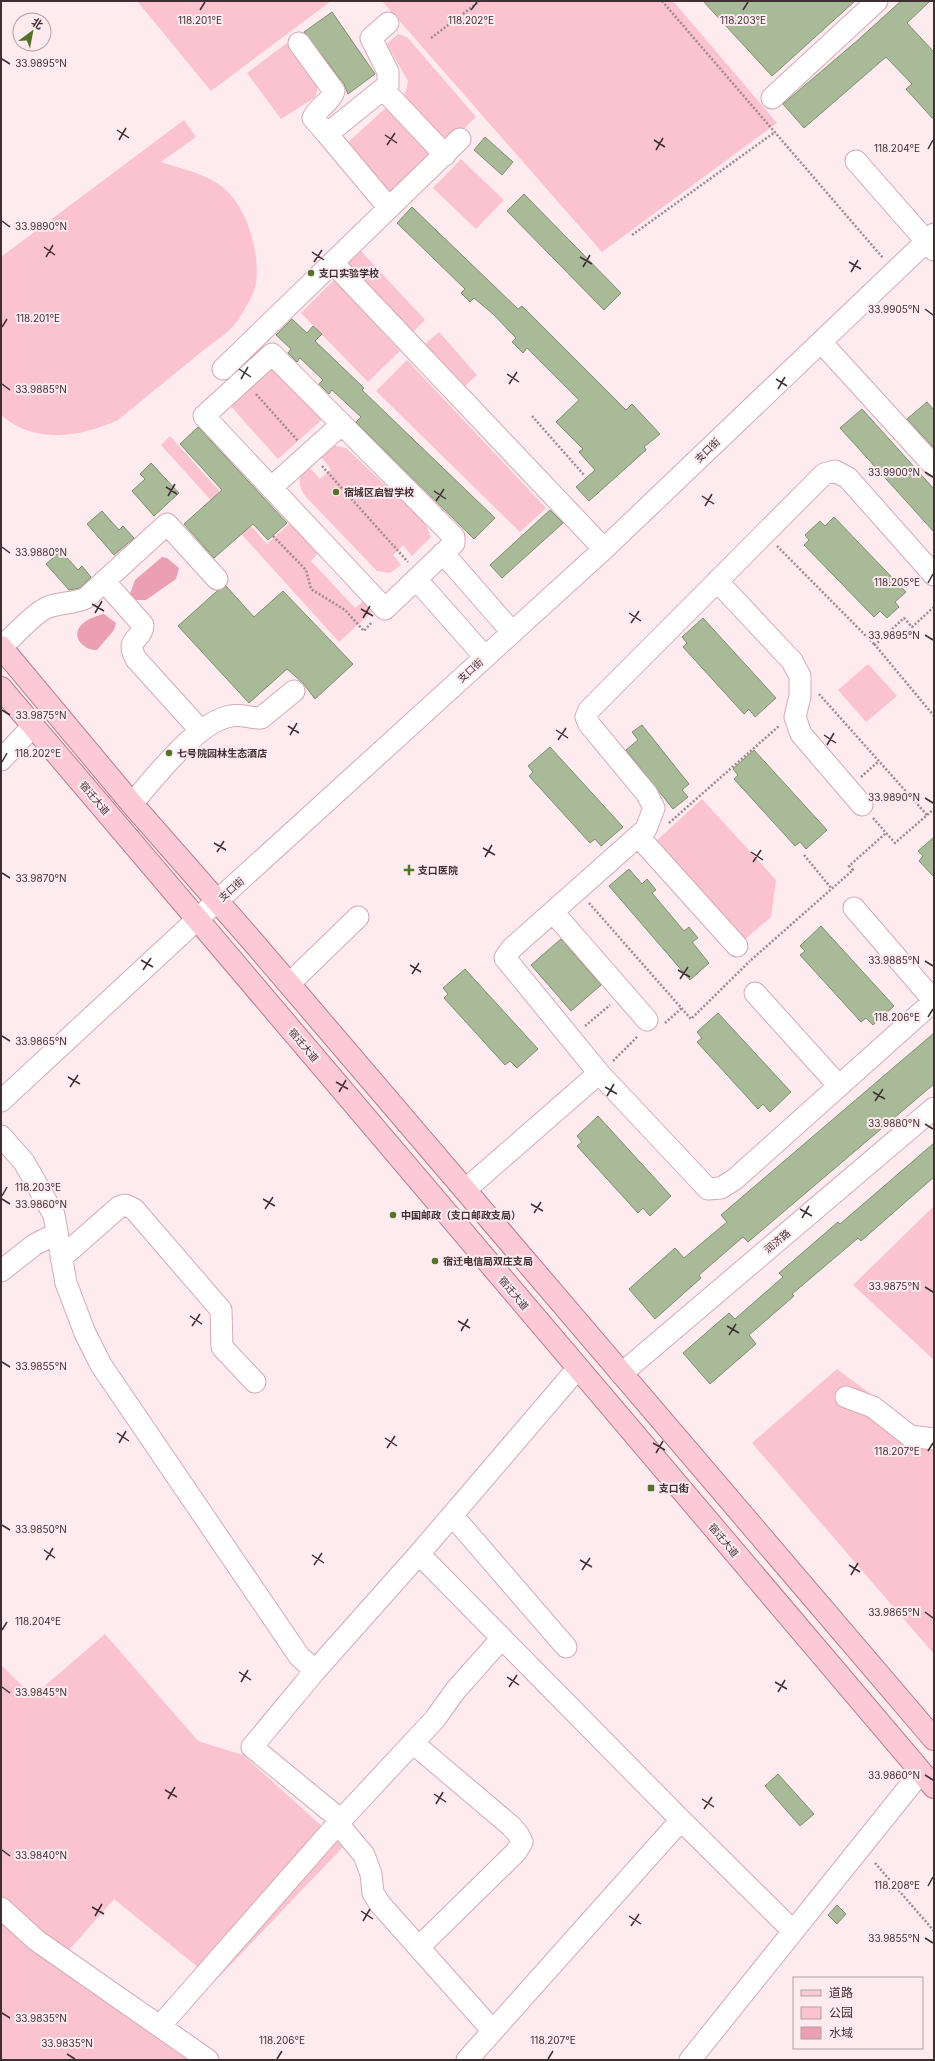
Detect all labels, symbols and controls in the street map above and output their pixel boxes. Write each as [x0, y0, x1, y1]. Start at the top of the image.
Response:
north arrow [12, 12, 52, 52]
text: 118.201°E [178, 14, 222, 26]
text: 118.202°E [448, 14, 494, 26]
text: 118.203°E [720, 14, 766, 26]
text: 北 [29, 15, 46, 32]
text: 33.9895°N [15, 57, 67, 69]
text: 118.204°E [874, 142, 920, 154]
text: 33.9890°N [15, 220, 67, 232]
place label: 支口实验学校 [319, 267, 379, 279]
marker: 支口实验学校 [306, 268, 316, 278]
text: 33.9905°N [868, 303, 920, 315]
text: 118.201°E [16, 312, 60, 324]
text: 33.9885°N [15, 383, 67, 395]
street label: 支口街 [692, 435, 722, 465]
text: 33.9900°N [868, 466, 920, 478]
place label: 宿城区启智学校 [344, 486, 414, 498]
marker: 宿城区启智学校 [331, 487, 341, 497]
text: 33.9880°N [15, 546, 67, 558]
text: 118.205°E [874, 576, 920, 588]
text: 33.9895°N [868, 629, 920, 641]
street label: 支口街 [455, 656, 485, 684]
text: 33.9875°N [15, 709, 67, 721]
text: 118.202°E [15, 747, 61, 759]
place label: 七号院园林生态酒店 [177, 747, 267, 759]
marker: 七号院园林生态酒店 [164, 748, 174, 758]
street label: 宿迁大道 [78, 779, 112, 817]
text: 33.9890°N [868, 791, 920, 803]
marker: 支口医院 [403, 864, 415, 876]
place label: 支口医院 [418, 864, 458, 876]
text: 33.9870°N [15, 872, 67, 884]
street label: 支口街 [216, 875, 246, 903]
text: 33.9885°N [868, 954, 920, 966]
text: 118.206°E [874, 1011, 920, 1023]
street label: 宿迁大道 [287, 1026, 321, 1064]
text: 33.9865°N [15, 1035, 67, 1047]
text: 33.9880°N [868, 1117, 920, 1129]
text: 118.203°E [15, 1181, 61, 1193]
text: 33.9860°N [15, 1198, 67, 1210]
place label: 中国邮政（支口邮政支局） [401, 1209, 521, 1221]
marker: 中国邮政（支口邮政支局） [388, 1210, 398, 1220]
street label: 润济路 [762, 1227, 792, 1255]
place label: 宿迁电信局双庄支局 [443, 1255, 533, 1267]
marker: 宿迁电信局双庄支局 [430, 1256, 440, 1266]
street label: 宿迁大道 [497, 1274, 531, 1312]
text: 33.9875°N [868, 1280, 920, 1292]
text: 33.9855°N [15, 1360, 67, 1372]
text: 118.207°E [874, 1445, 920, 1457]
place label: 支口街 [659, 1482, 689, 1494]
marker: 支口街 [646, 1483, 656, 1493]
street label: 宿迁大道 [707, 1521, 741, 1559]
text: 33.9850°N [15, 1523, 67, 1535]
text: 33.9865°N [868, 1606, 920, 1618]
text: 118.204°E [15, 1615, 61, 1627]
text: 33.9845°N [15, 1686, 67, 1698]
text: 33.9860°N [868, 1769, 920, 1781]
text: 33.9840°N [15, 1849, 67, 1861]
text: 118.208°E [874, 1879, 920, 1891]
text: 33.9855°N [868, 1932, 920, 1944]
legend [793, 1977, 923, 2049]
text: 道路 [829, 1985, 853, 2000]
text: 公园 [829, 2005, 853, 2020]
text: 33.9835°N [15, 2012, 67, 2024]
text: 水域 [829, 2025, 853, 2040]
text: 118.206°E [259, 2034, 305, 2046]
text: 118.207°E [530, 2034, 576, 2046]
text: 33.9835°N [41, 2037, 93, 2049]

